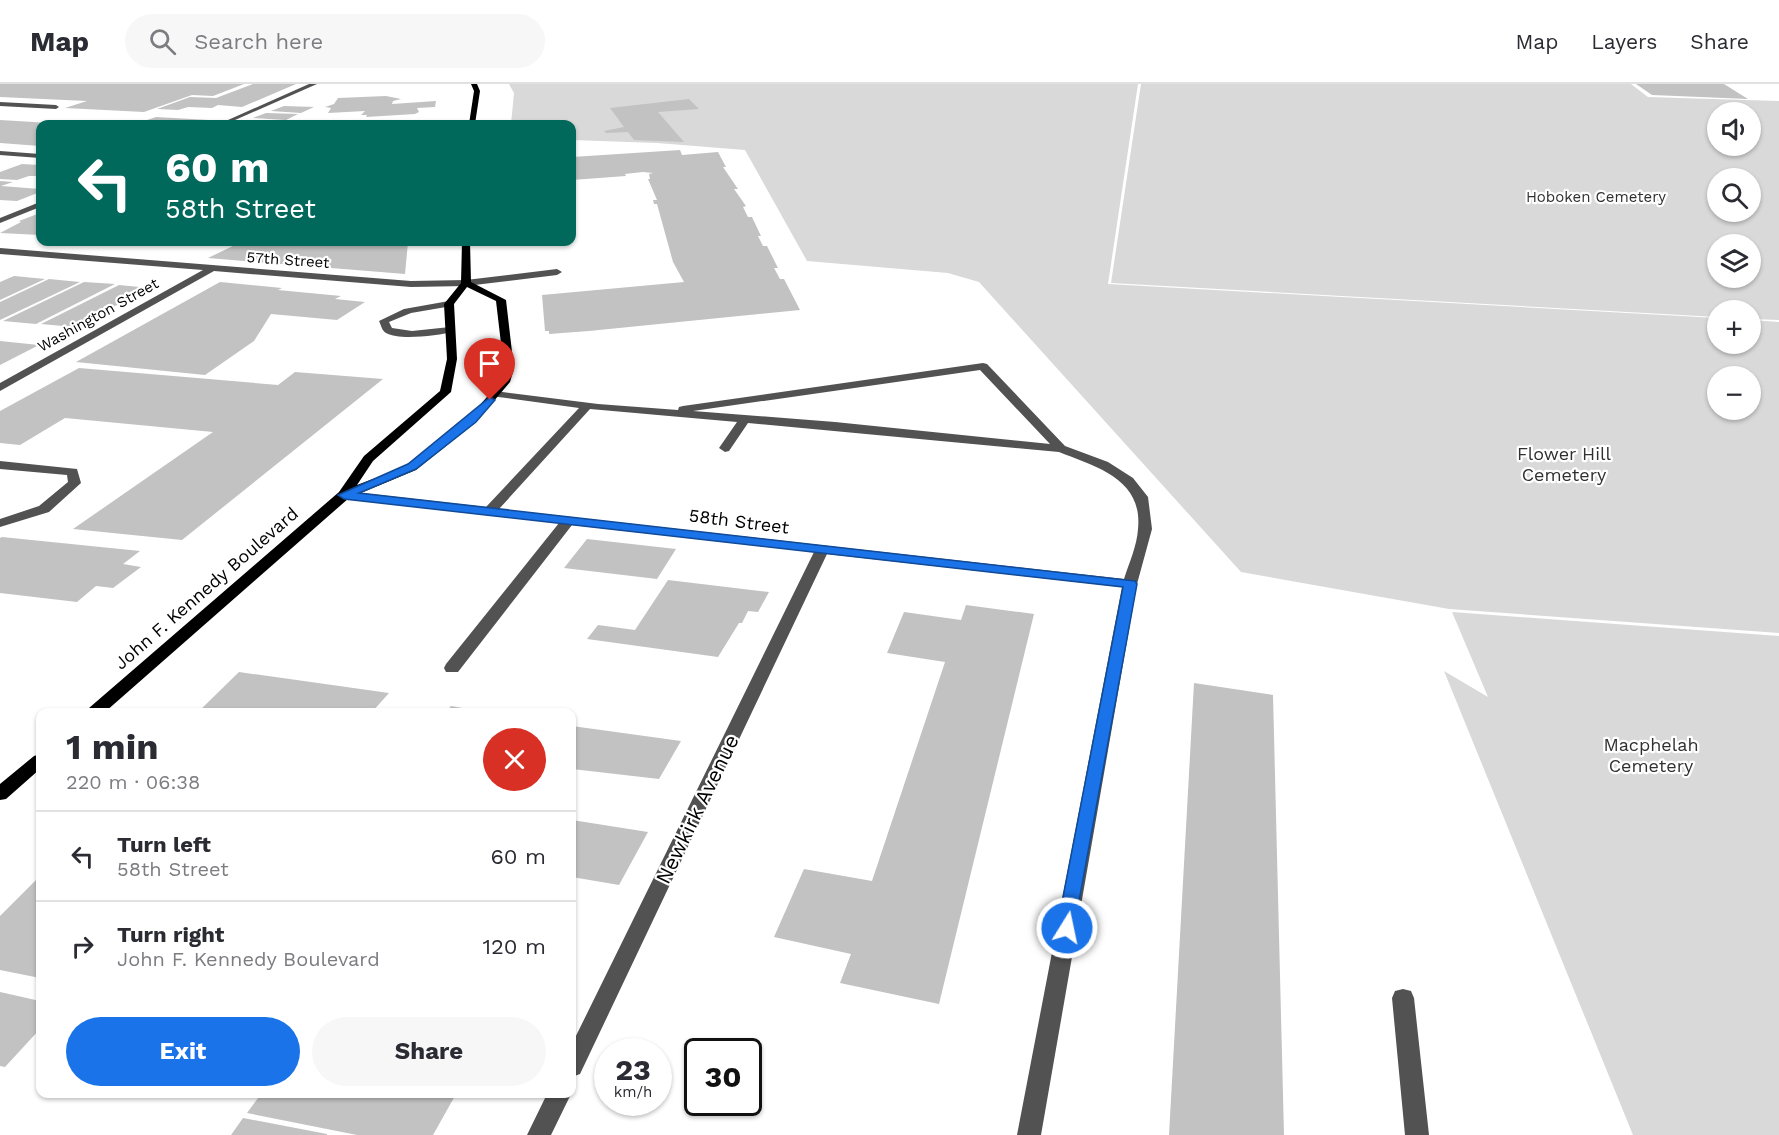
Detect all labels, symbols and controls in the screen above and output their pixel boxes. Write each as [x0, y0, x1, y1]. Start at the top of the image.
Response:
search box [125, 14, 545, 68]
text: Map [30, 25, 89, 58]
icon: search [146, 25, 179, 58]
text: Search here [194, 29, 323, 54]
text: Map [1515, 29, 1558, 54]
text: Layers [1591, 29, 1657, 54]
text: Share [1690, 29, 1749, 54]
map controls [1707, 102, 1761, 420]
button: sound [1707, 102, 1761, 156]
text: 60 m [165, 143, 269, 192]
icon: left [66, 144, 144, 222]
button: search [1707, 168, 1761, 222]
park label: Hoboken Cemetery [1526, 188, 1666, 206]
text: 58th Street [165, 193, 316, 225]
button: layers [1707, 234, 1761, 288]
street label: 57th Street [246, 248, 331, 272]
street label: Washington Street [34, 274, 162, 356]
button: + [1707, 300, 1761, 354]
pin [464, 338, 515, 400]
icon: arrive [473, 347, 506, 380]
button: − [1707, 366, 1761, 420]
park label: Flower Hill Cemetery [1517, 443, 1612, 485]
street label: John F. Kennedy Boulevard [110, 503, 302, 673]
street label: 58th Street [688, 504, 791, 538]
text: 1 min [66, 726, 158, 768]
button: close [483, 728, 546, 791]
street label: Newkirk Avenue [650, 730, 744, 888]
park label: Macphelah Cemetery [1603, 734, 1699, 776]
text: 220 m · 06:38 [66, 770, 200, 794]
text: Turn left [117, 832, 211, 857]
icon: left [66, 840, 99, 873]
text: 60 m [490, 844, 546, 869]
text: 58th Street [117, 857, 229, 881]
position arrow [1035, 896, 1099, 960]
text: Turn right [117, 922, 224, 947]
icon: right [66, 930, 99, 963]
text: 120 m [482, 934, 546, 959]
text: John F. Kennedy Boulevard [117, 947, 380, 971]
button: Exit [66, 1017, 300, 1086]
button: Share [312, 1017, 546, 1086]
speed limit sign: 30 [684, 1038, 762, 1116]
text: 23 [615, 1052, 651, 1087]
text: km/h [614, 1083, 652, 1101]

